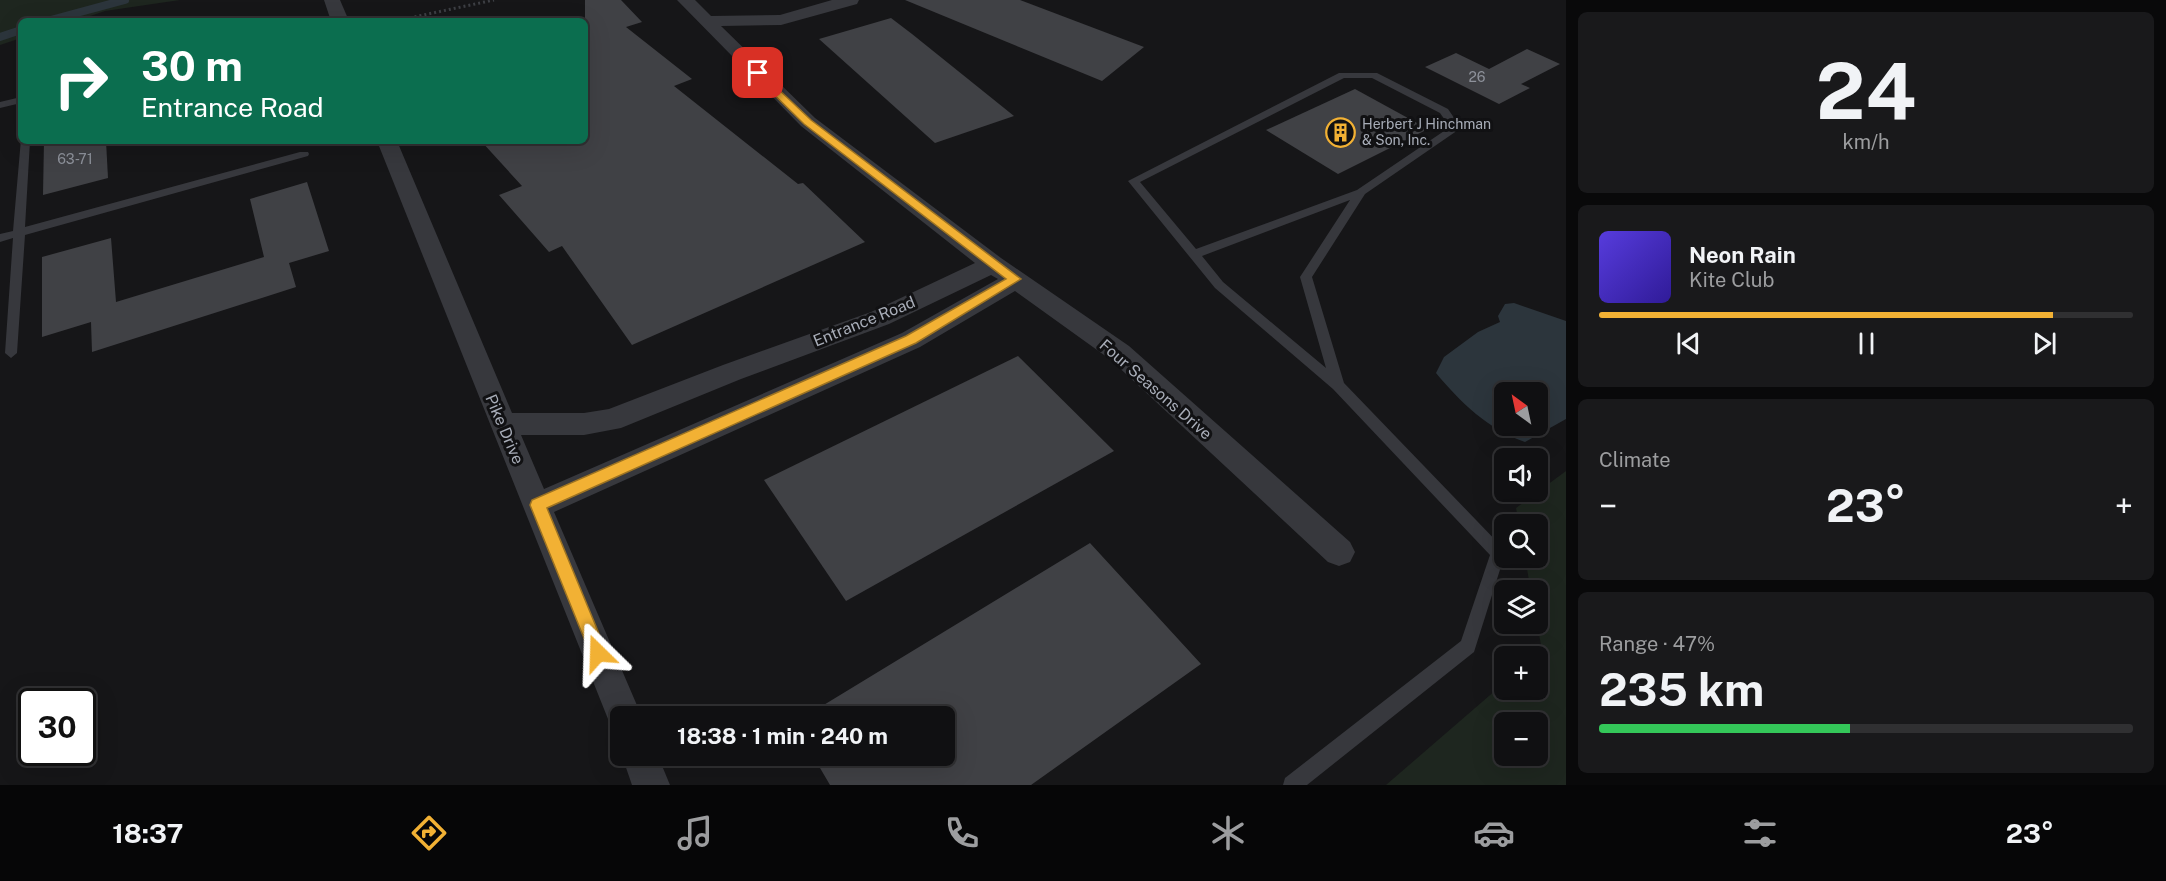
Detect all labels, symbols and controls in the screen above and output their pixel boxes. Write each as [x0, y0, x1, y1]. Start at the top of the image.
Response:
text: 30 m [141, 41, 243, 90]
icon: right [42, 42, 120, 120]
text: 24 [1816, 45, 1916, 137]
pin [732, 47, 783, 98]
icon: arrive [741, 56, 774, 89]
house number: 26 [1468, 69, 1486, 85]
text: Entrance Road [141, 91, 324, 123]
building icon: Herbert J Hinchman & Son, Inc. [1325, 116, 1357, 148]
place label: Herbert J Hinchman & Son, Inc. [1362, 116, 1491, 148]
text: km/h [1842, 130, 1890, 154]
house number: 63-71 [57, 151, 93, 167]
text: Neon Rain [1689, 242, 1796, 268]
text: Kite Club [1689, 268, 1774, 292]
street label: Entrance Road [810, 292, 918, 351]
icon: previous [1672, 327, 1705, 360]
icon: pause [1850, 327, 1883, 360]
icon: next [2028, 327, 2061, 360]
street label: Four Seasons Drive [1096, 335, 1216, 443]
north arrow [1494, 382, 1548, 436]
map controls [1494, 382, 1548, 766]
street label: Pike Drive [481, 391, 528, 467]
button: sound [1494, 448, 1548, 502]
text: Climate [1599, 448, 1671, 472]
text: 23° [1826, 479, 1906, 532]
text: − [1599, 487, 1617, 525]
text: + [2115, 487, 2133, 525]
button: search [1494, 514, 1548, 568]
button: layers [1494, 580, 1548, 634]
position arrow [566, 621, 630, 685]
text: Range · 47% [1599, 632, 1715, 656]
button: + [1494, 646, 1548, 700]
text: 235 km [1599, 663, 1764, 716]
speed limit sign: 30 [18, 688, 96, 766]
button: − [1494, 712, 1548, 766]
text: 18:38 · 1 min · 240 m [677, 723, 888, 749]
icon: directions [408, 812, 450, 854]
icon: music [674, 812, 716, 854]
icon: phone [941, 812, 983, 854]
icon: climate [1207, 812, 1249, 854]
icon: car [1473, 812, 1515, 854]
icon: filters [1739, 812, 1781, 854]
text: 18:37 [112, 817, 184, 849]
text: 23° [2006, 817, 2054, 849]

